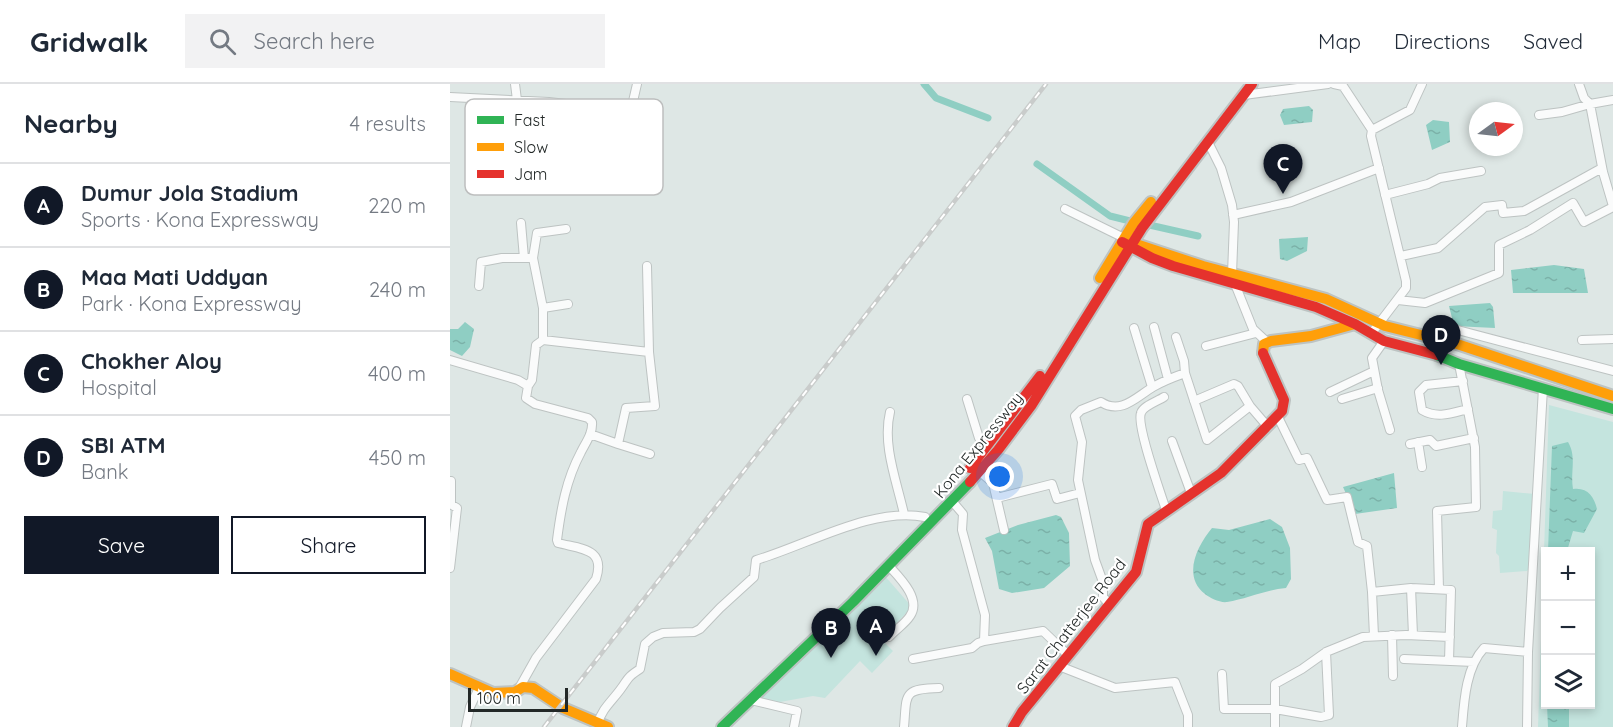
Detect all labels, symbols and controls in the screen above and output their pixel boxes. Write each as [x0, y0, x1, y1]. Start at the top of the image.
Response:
search box [185, 14, 605, 68]
text: Gridwalk [30, 24, 149, 59]
icon: search [206, 25, 239, 58]
text: Search here [254, 27, 375, 55]
text: Map [1318, 28, 1361, 54]
text: Directions [1394, 28, 1490, 54]
text: Saved [1523, 28, 1583, 54]
legend [465, 99, 663, 195]
north arrow [1469, 102, 1523, 156]
text: Nearby [24, 107, 118, 140]
text: Fast [514, 110, 545, 130]
text: 4 results [350, 111, 426, 136]
text: Slow [514, 137, 548, 157]
pin: C [1264, 144, 1302, 194]
text: Jam [514, 164, 547, 184]
text: Dumur Jola Stadium [81, 179, 299, 207]
text: A [37, 193, 50, 218]
text: 220 m [368, 193, 426, 218]
text: Sports · Kona Expressway [81, 207, 319, 232]
text: Maa Mati Uddyan [81, 263, 268, 291]
text: B [37, 277, 50, 302]
text: 240 m [369, 277, 426, 302]
text: Park · Kona Expressway [81, 291, 302, 316]
pin: D [1422, 316, 1460, 365]
text: Chokher Aloy [81, 347, 222, 375]
text: C [37, 361, 50, 386]
text: 400 m [368, 361, 426, 386]
text: Hospital [81, 375, 157, 400]
street label: Kona Expressway [929, 388, 1027, 502]
text: SBI ATM [81, 431, 166, 459]
text: D [36, 445, 51, 470]
text: 450 m [369, 445, 426, 470]
text: Bank [81, 459, 128, 484]
your location [985, 462, 1014, 491]
button: Save [24, 516, 219, 574]
button: Share [231, 516, 426, 574]
map controls [1541, 547, 1595, 709]
button: + [1541, 547, 1595, 601]
street label: Sarat Chatterjee Road [1012, 555, 1130, 697]
button: − [1541, 601, 1595, 655]
pin: A [856, 606, 896, 656]
pin: B [812, 608, 850, 658]
button: layers [1541, 655, 1595, 709]
scale bar [468, 685, 568, 712]
text: 100 m [477, 688, 521, 708]

